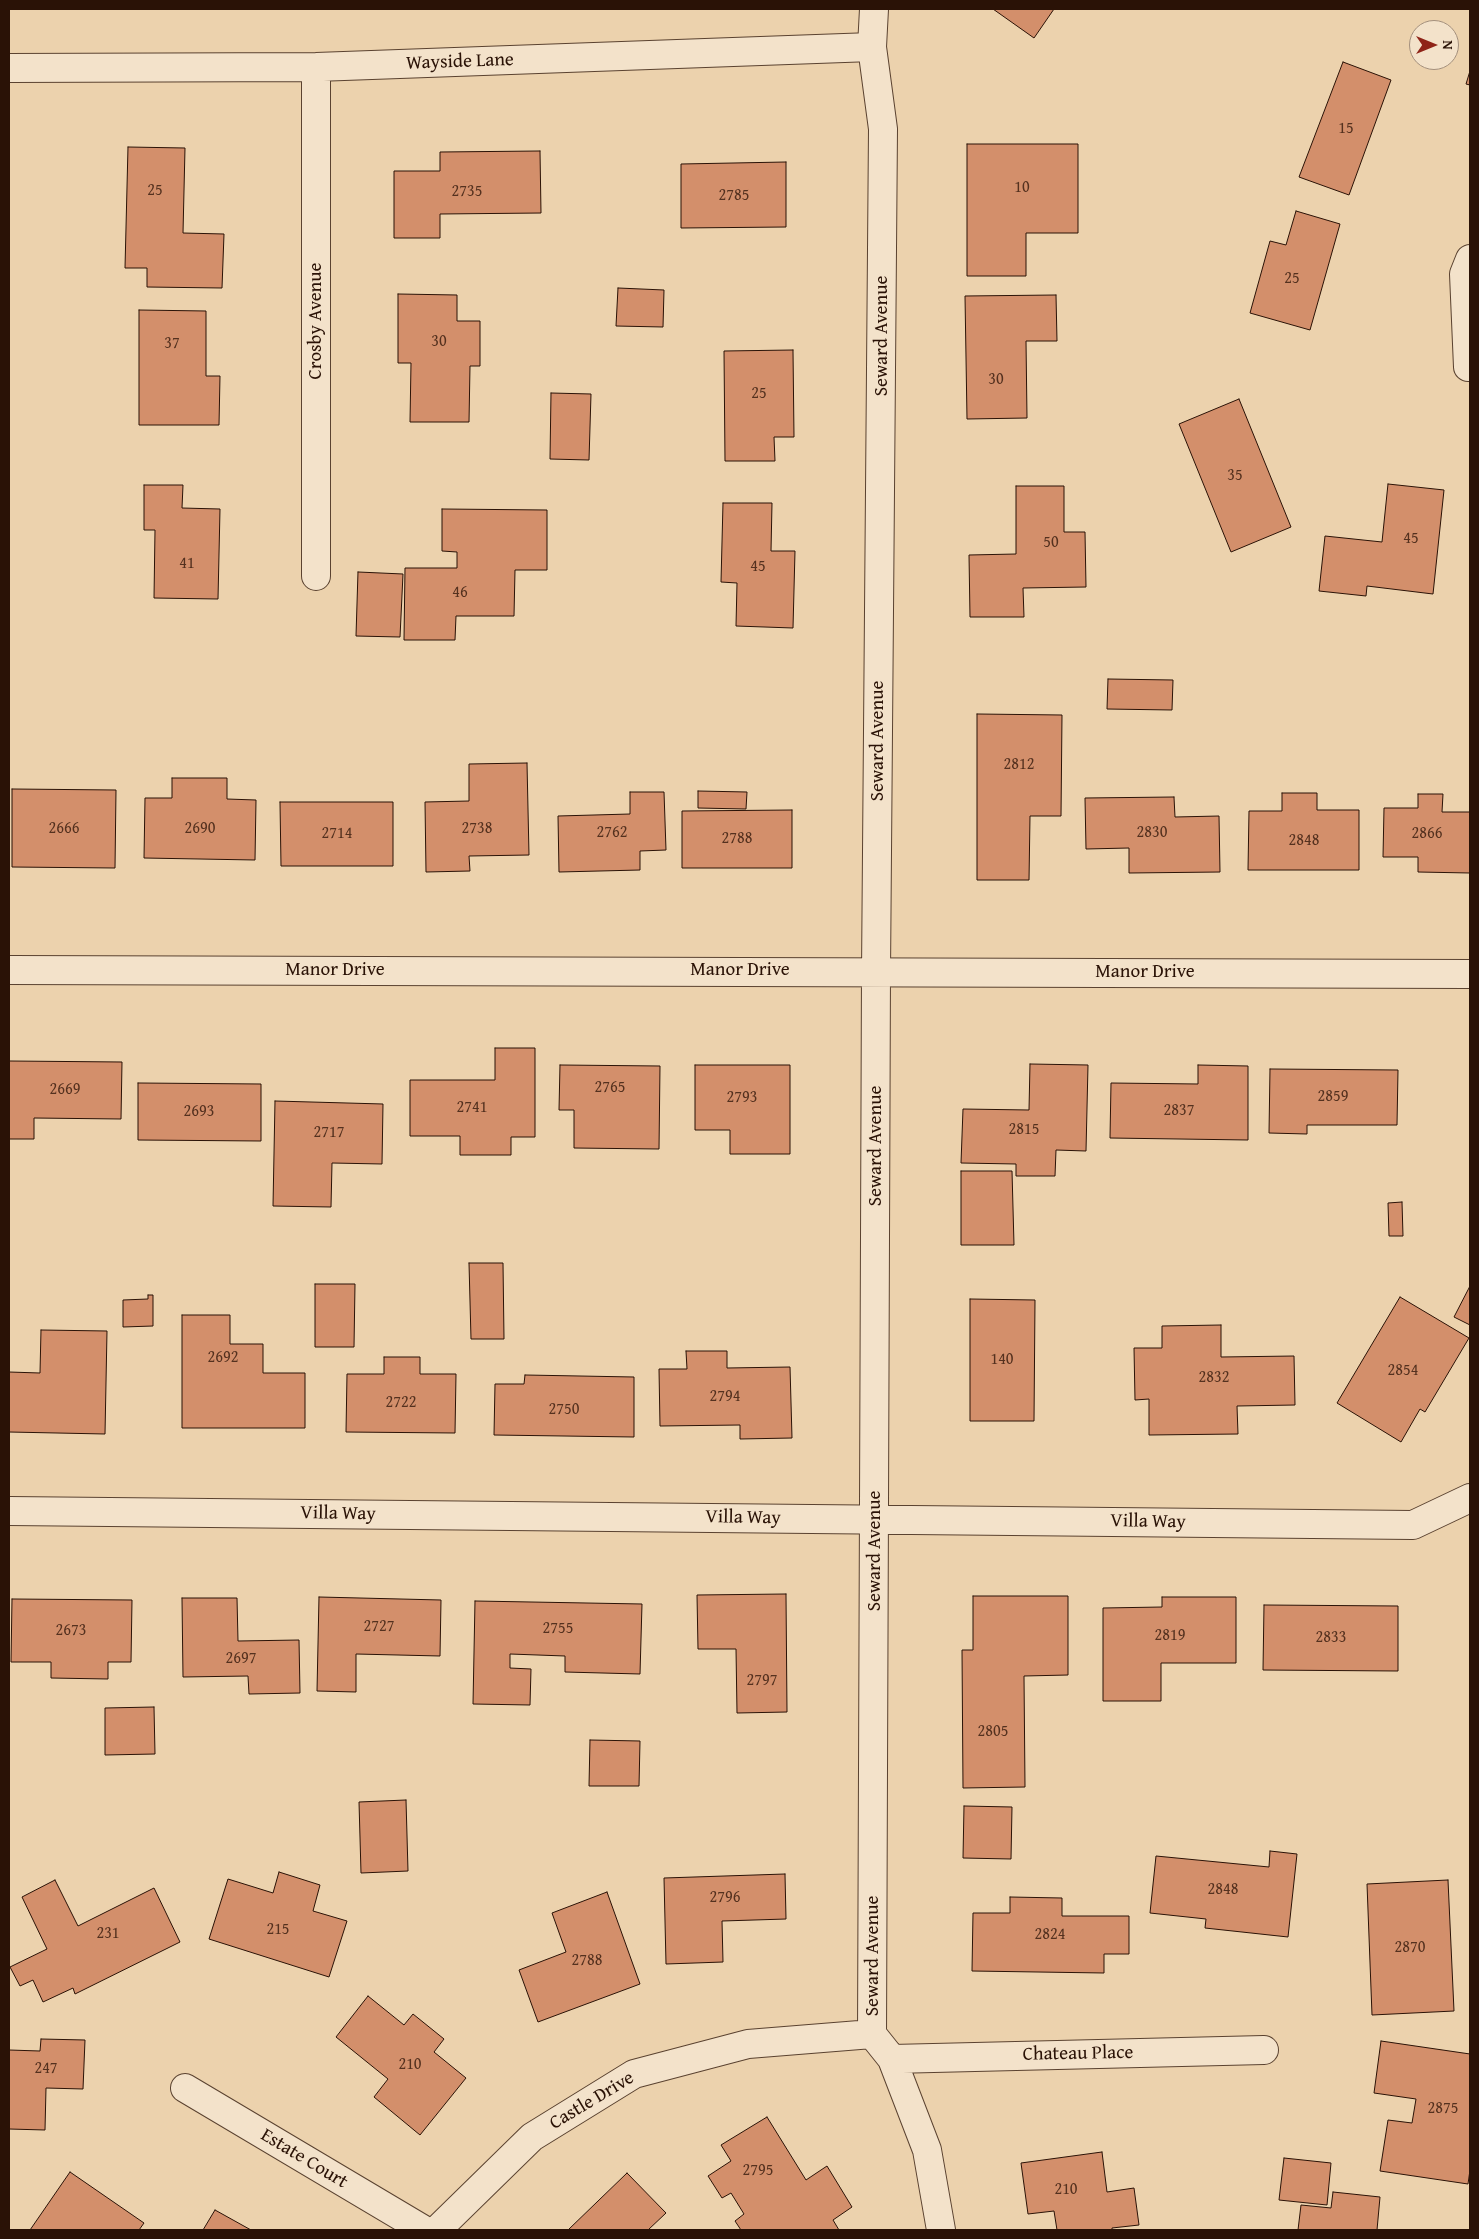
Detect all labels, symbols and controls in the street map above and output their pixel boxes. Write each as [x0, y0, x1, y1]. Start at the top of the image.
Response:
north arrow [1409, 20, 1459, 70]
text: N [1438, 40, 1458, 50]
street label: Wayside Lane [406, 49, 514, 75]
house number: 15 [1338, 119, 1354, 139]
house number: 10 [1014, 178, 1030, 198]
house number: 25 [147, 181, 163, 201]
house number: 2735 [452, 182, 482, 202]
house number: 2785 [719, 186, 749, 206]
street label: Crosby Avenue [305, 263, 327, 379]
house number: 25 [1284, 269, 1300, 289]
street label: Seward Avenue [871, 276, 893, 396]
house number: 30 [431, 332, 447, 352]
house number: 37 [164, 334, 180, 354]
house number: 30 [988, 370, 1004, 390]
house number: 25 [751, 384, 767, 404]
house number: 35 [1227, 466, 1243, 486]
house number: 45 [1403, 529, 1419, 549]
house number: 50 [1043, 533, 1059, 553]
house number: 41 [179, 554, 195, 574]
house number: 45 [750, 557, 766, 577]
house number: 46 [452, 583, 468, 603]
street label: Seward Avenue [867, 681, 889, 801]
house number: 2812 [1004, 755, 1034, 775]
house number: 2666 [49, 819, 79, 839]
house number: 2690 [185, 819, 215, 839]
house number: 2738 [462, 819, 492, 839]
house number: 2762 [597, 823, 627, 843]
house number: 2830 [1137, 823, 1167, 843]
house number: 2714 [322, 824, 352, 844]
house number: 2866 [1412, 824, 1442, 844]
house number: 2788 [722, 829, 752, 849]
house number: 2848 [1289, 831, 1319, 851]
street label: Manor Drive [285, 959, 385, 981]
street label: Manor Drive [690, 959, 790, 981]
street label: Manor Drive [1095, 961, 1195, 983]
house number: 2765 [595, 1078, 625, 1098]
house number: 2669 [50, 1080, 80, 1100]
street label: Seward Avenue [865, 1086, 887, 1206]
house number: 2859 [1318, 1087, 1348, 1107]
house number: 2793 [727, 1088, 757, 1108]
house number: 2741 [457, 1098, 487, 1118]
house number: 2837 [1164, 1101, 1194, 1121]
house number: 2693 [184, 1102, 214, 1122]
house number: 2815 [1009, 1120, 1039, 1140]
house number: 2717 [314, 1123, 344, 1143]
house number: 2692 [208, 1348, 238, 1368]
house number: 140 [990, 1350, 1014, 1370]
house number: 2854 [1388, 1361, 1418, 1381]
house number: 2832 [1199, 1368, 1229, 1388]
house number: 2794 [710, 1387, 740, 1407]
house number: 2722 [386, 1393, 416, 1413]
house number: 2750 [549, 1400, 579, 1420]
street label: Seward Avenue [864, 1491, 886, 1611]
street label: Villa Way [300, 1502, 376, 1526]
street label: Villa Way [705, 1506, 781, 1530]
street label: Villa Way [1110, 1510, 1186, 1534]
house number: 2727 [364, 1617, 394, 1637]
house number: 2755 [543, 1619, 573, 1639]
house number: 2673 [56, 1621, 86, 1641]
house number: 2819 [1155, 1626, 1185, 1646]
house number: 2833 [1316, 1628, 1346, 1648]
house number: 2697 [226, 1649, 256, 1669]
house number: 2797 [747, 1671, 777, 1691]
house number: 2805 [978, 1722, 1008, 1742]
house number: 2848 [1208, 1880, 1238, 1900]
house number: 2796 [710, 1888, 740, 1908]
street label: Seward Avenue [862, 1896, 884, 2016]
house number: 215 [266, 1920, 290, 1940]
house number: 231 [96, 1924, 120, 1944]
house number: 2824 [1035, 1925, 1065, 1945]
house number: 2870 [1395, 1938, 1425, 1958]
house number: 2788 [572, 1951, 602, 1971]
street label: Chateau Place [1022, 2042, 1134, 2066]
house number: 210 [398, 2055, 422, 2075]
house number: 247 [34, 2059, 58, 2079]
street label: Castle Drive [546, 2067, 638, 2135]
house number: 2875 [1428, 2099, 1458, 2119]
street label: Estate Court [256, 2124, 352, 2194]
house number: 2795 [743, 2161, 773, 2181]
house number: 210 [1054, 2180, 1078, 2200]

